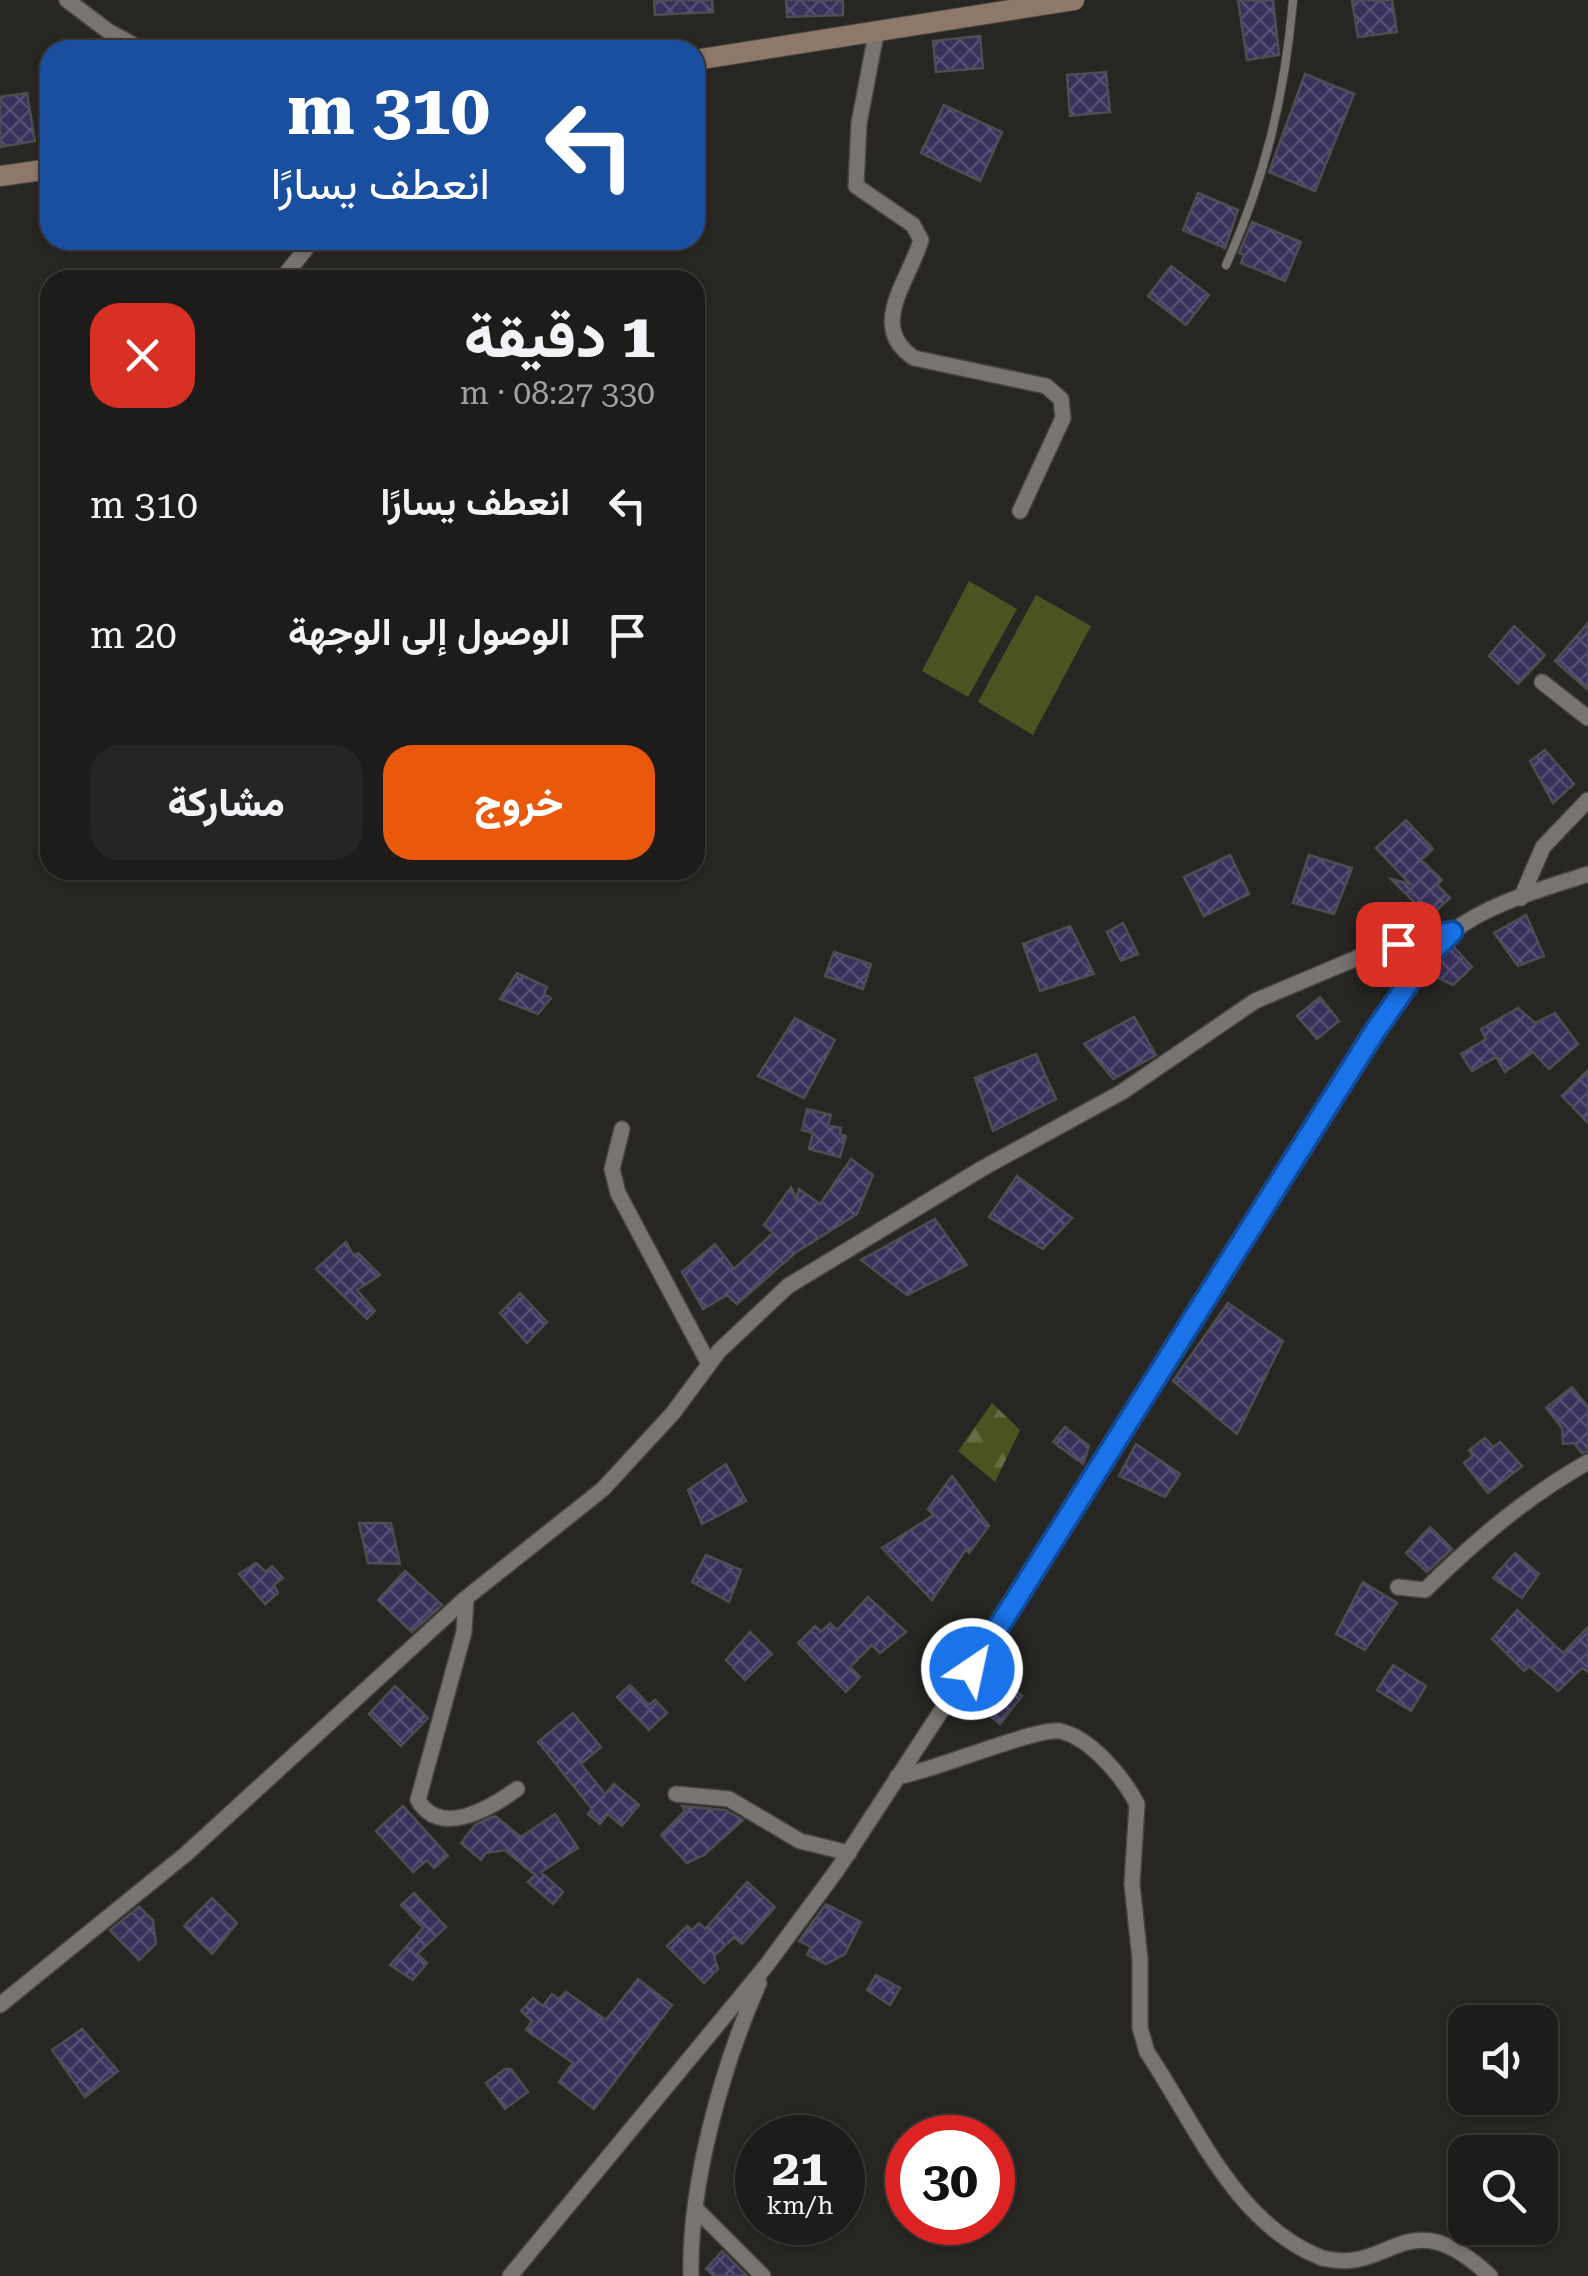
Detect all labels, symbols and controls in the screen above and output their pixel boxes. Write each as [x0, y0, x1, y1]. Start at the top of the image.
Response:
text: 310 m [287, 69, 490, 151]
icon: left [525, 80, 655, 210]
text: انعطف يسارًا [271, 157, 490, 210]
text: 1 دقيقة [464, 301, 655, 372]
button: close [90, 303, 195, 408]
text: 330 m · 08:27 [460, 374, 655, 412]
icon: left [600, 478, 655, 533]
text: انعطف يسارًا [381, 480, 570, 524]
text: 310 m [90, 483, 198, 527]
icon: arrive [600, 608, 655, 663]
text: الوصول إلى الوجهة [288, 610, 570, 654]
text: 20 m [90, 613, 177, 657]
button: مشاركة [90, 745, 363, 860]
button: خروج [383, 745, 655, 860]
pin [1356, 902, 1441, 987]
icon: arrive [1371, 917, 1426, 972]
position arrow [920, 1617, 1024, 1721]
map controls [1448, 2005, 1558, 2245]
button: sound [1448, 2005, 1558, 2115]
speed limit sign: 30 [885, 2115, 1015, 2245]
button: search [1448, 2135, 1558, 2245]
text: 21 [772, 2139, 828, 2197]
text: km/h [767, 2191, 833, 2220]

